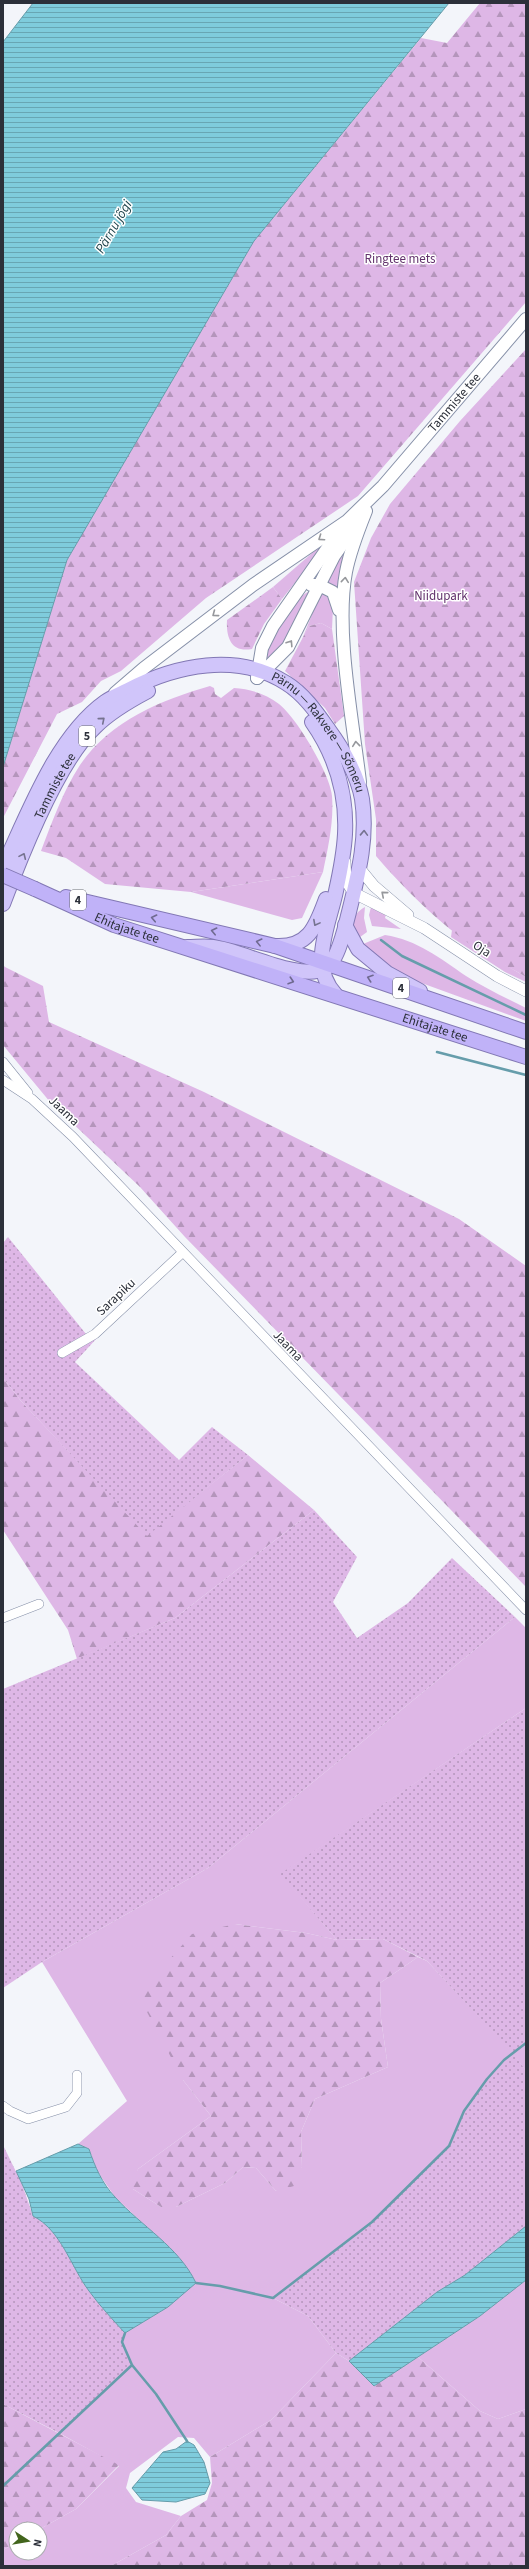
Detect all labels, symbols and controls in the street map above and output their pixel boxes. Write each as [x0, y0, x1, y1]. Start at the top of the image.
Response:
water label: Pärnu jõgi [91, 196, 138, 257]
park label: Ringtee mets [365, 250, 436, 268]
street label: Tammiste tee [424, 369, 485, 436]
one-way arrow [318, 534, 325, 541]
one-way arrow [340, 577, 349, 583]
park label: Niidupark [414, 587, 468, 605]
one-way arrow [213, 609, 220, 616]
one-way arrow [285, 640, 293, 647]
street label: Pärnu — Rakvere — Sõmeru [268, 667, 369, 795]
one-way arrow [97, 718, 105, 725]
road number: 5 [79, 726, 95, 746]
one-way arrow [351, 741, 360, 747]
street label: Tammiste tee [30, 749, 80, 822]
one-way arrow [359, 830, 368, 836]
one-way arrow [18, 852, 26, 860]
road number: 4 [70, 890, 86, 910]
one-way arrow [381, 892, 388, 899]
street label: Ehitajate tee [91, 908, 162, 948]
one-way arrow [151, 914, 157, 922]
one-way arrow [313, 919, 320, 926]
one-way arrow [211, 927, 217, 935]
street label: Oja [469, 936, 495, 962]
one-way arrow [255, 938, 262, 946]
one-way arrow [367, 974, 374, 982]
one-way arrow [287, 976, 294, 984]
road number: 4 [393, 978, 409, 998]
street label: Ehitajate tee [400, 1009, 470, 1047]
street label: Jaama [45, 1092, 83, 1130]
street label: Sarapiku [92, 1274, 140, 1320]
street label: Jaama [269, 1327, 307, 1365]
north arrow [8, 2521, 48, 2561]
text: N [29, 2538, 45, 2548]

